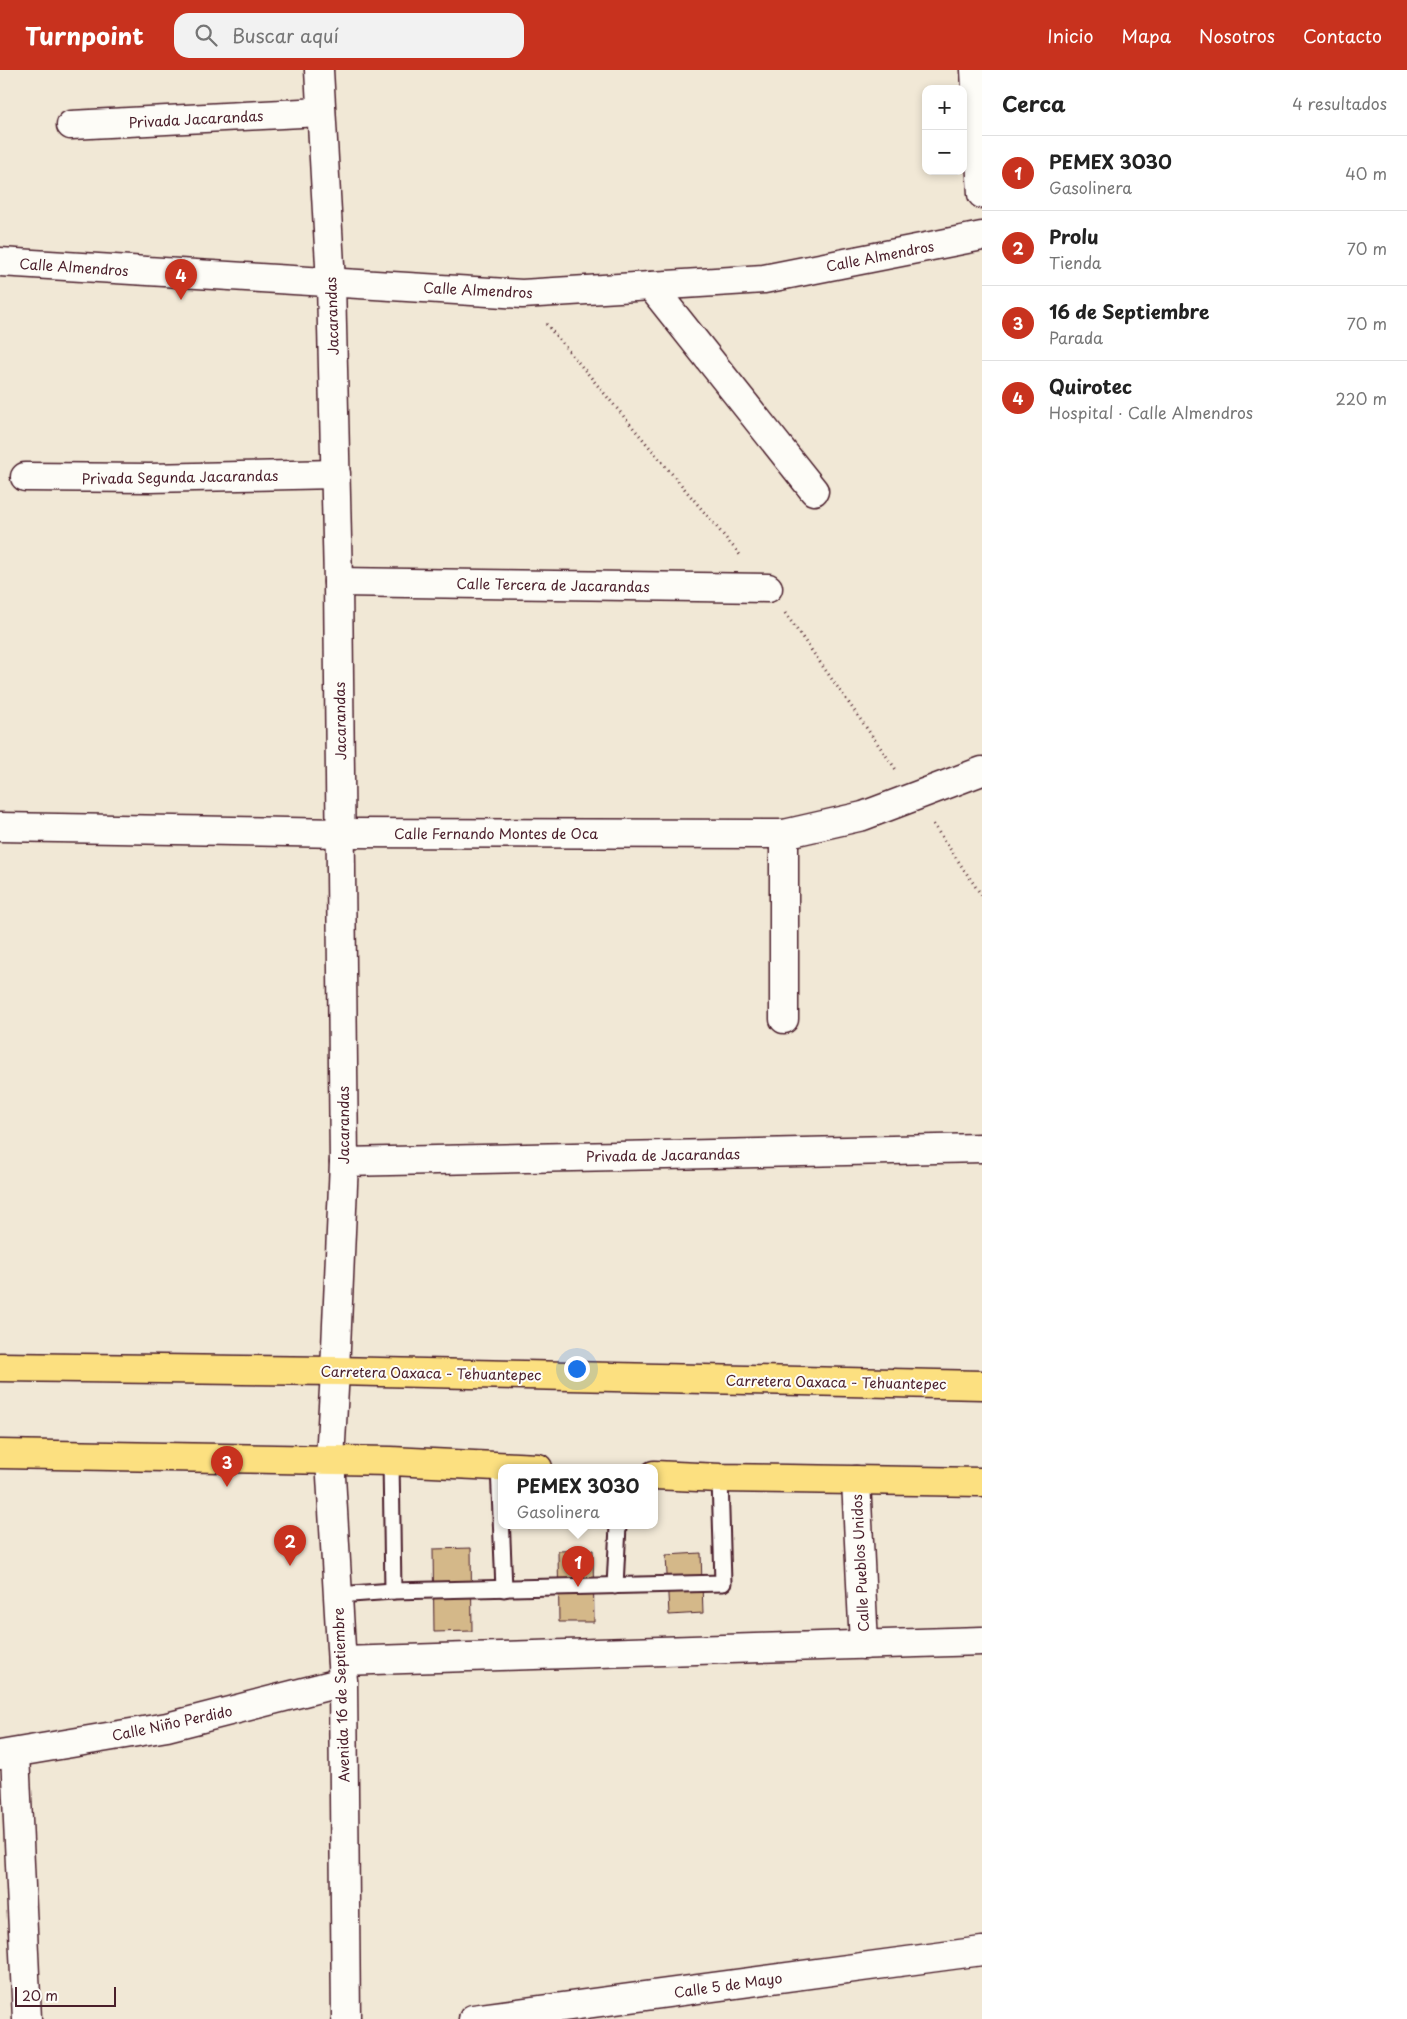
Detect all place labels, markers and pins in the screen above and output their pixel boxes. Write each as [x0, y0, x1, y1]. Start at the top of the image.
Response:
pin: 4 [165, 259, 197, 300]
pin: 3 [211, 1446, 243, 1487]
pin: 2 [274, 1525, 306, 1566]
pin: 1 [562, 1546, 594, 1587]

